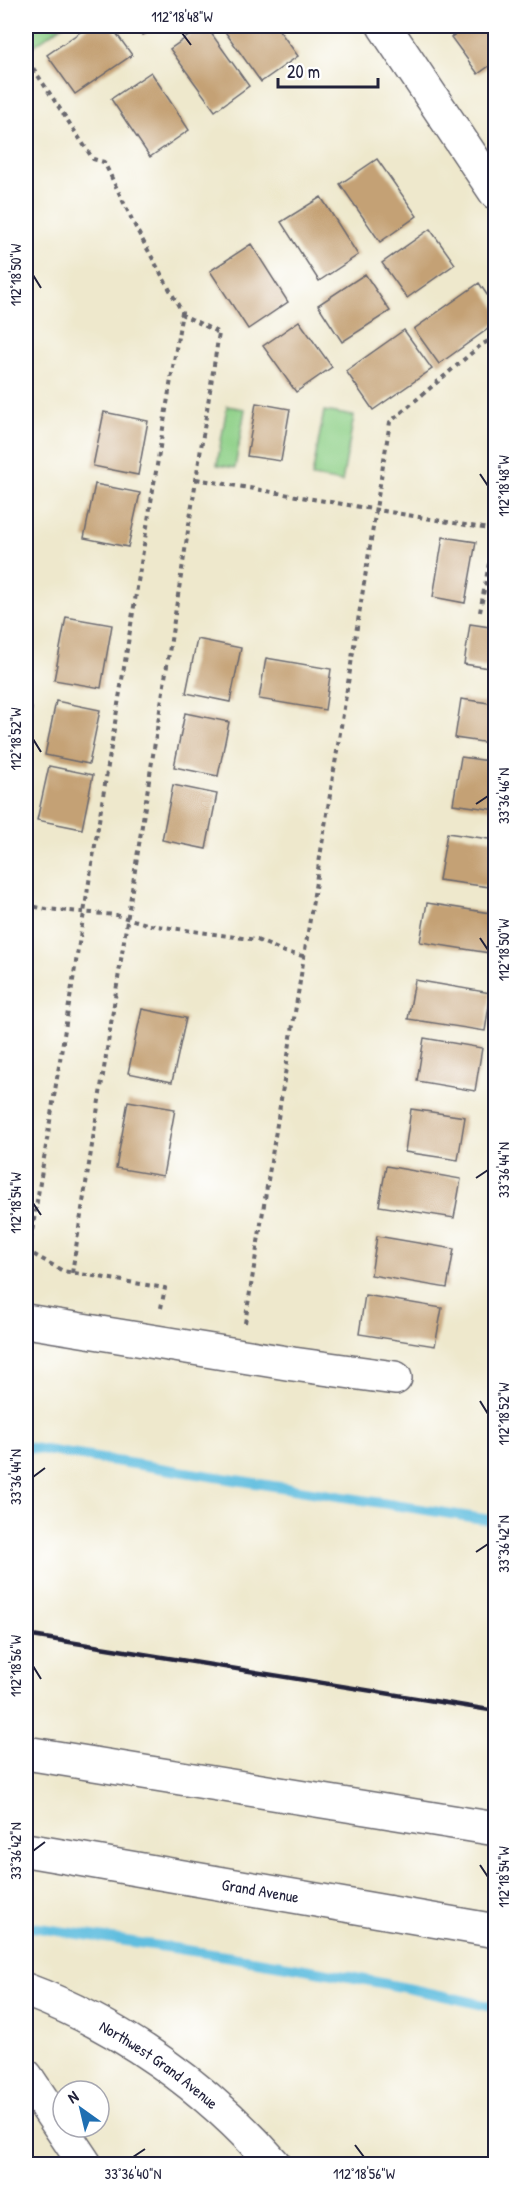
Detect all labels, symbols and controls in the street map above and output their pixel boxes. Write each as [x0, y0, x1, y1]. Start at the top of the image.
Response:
text: 112°18'48"W [151, 6, 214, 27]
scale bar [278, 51, 378, 89]
text: 20 m [287, 59, 320, 84]
text: 112°18'50"W [5, 243, 26, 306]
text: 112°18'48"W [493, 454, 514, 517]
text: 112°18'52"W [5, 707, 26, 770]
text: 33°36'46"N [493, 768, 514, 824]
text: 112°18'50"W [493, 918, 514, 981]
text: 33°36'44"N [493, 1142, 514, 1198]
text: 112°18'54"W [5, 1171, 26, 1234]
text: 112°18'52"W [493, 1382, 514, 1445]
text: 33°36'44"N [5, 1449, 26, 1505]
text: 33°36'42"N [493, 1515, 514, 1573]
text: 112°18'56"W [5, 1634, 26, 1697]
text: 33°36'42"N [5, 1822, 26, 1880]
text: 112°18'54"W [493, 1845, 514, 1908]
street label: Grand Avenue [220, 1873, 301, 1908]
street label: Northwest Grand Avenue [96, 2015, 223, 2114]
north arrow [51, 2079, 111, 2139]
text: N [63, 2085, 83, 2108]
text: 33°36'40"N [105, 2163, 161, 2184]
text: 112°18'56"W [333, 2163, 396, 2184]

